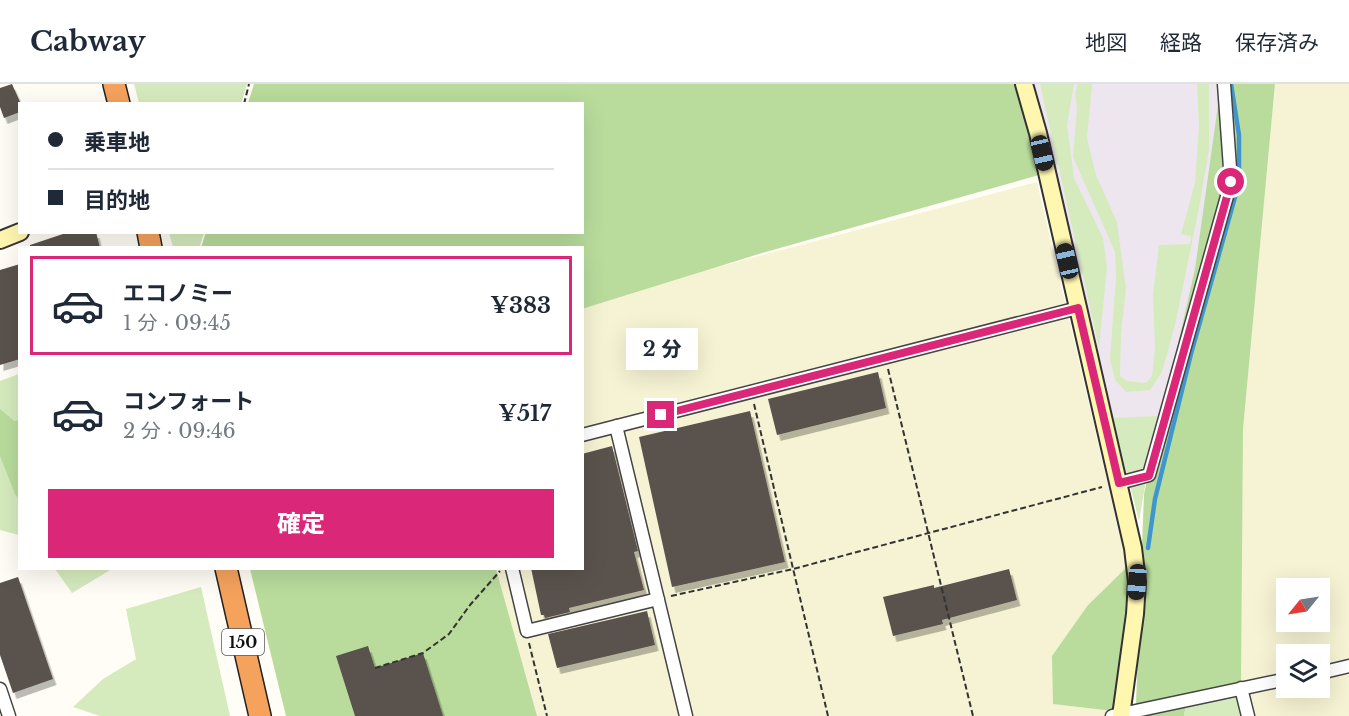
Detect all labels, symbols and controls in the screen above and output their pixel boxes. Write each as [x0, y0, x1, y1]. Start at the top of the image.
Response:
text: Cabway [30, 24, 146, 59]
text: 地図 [1085, 30, 1127, 56]
text: 経路 [1160, 30, 1202, 56]
text: 保存済み [1235, 30, 1319, 56]
text: 乗車地 [84, 129, 150, 156]
car [1029, 133, 1055, 173]
route start [1217, 168, 1244, 195]
text: 目的地 [84, 187, 150, 214]
car [1054, 241, 1080, 281]
icon: car [51, 279, 105, 333]
text: エコノミー [123, 280, 233, 307]
text: ¥383 [490, 292, 551, 319]
text: 1 分 · 09:45 [123, 311, 231, 335]
callout: 2 分 [625, 328, 697, 370]
text: 2 分 [643, 337, 681, 361]
icon: car [51, 387, 105, 441]
text: コンフォート [123, 388, 254, 415]
text: ¥517 [498, 400, 551, 427]
route end [647, 401, 674, 428]
text: 2 分 · 09:46 [123, 419, 236, 443]
button: 確定 [48, 489, 554, 558]
car [1127, 563, 1147, 601]
north arrow [1276, 578, 1330, 632]
map controls [1276, 578, 1330, 698]
road number: 150 [222, 629, 264, 655]
button: layers [1276, 644, 1330, 698]

